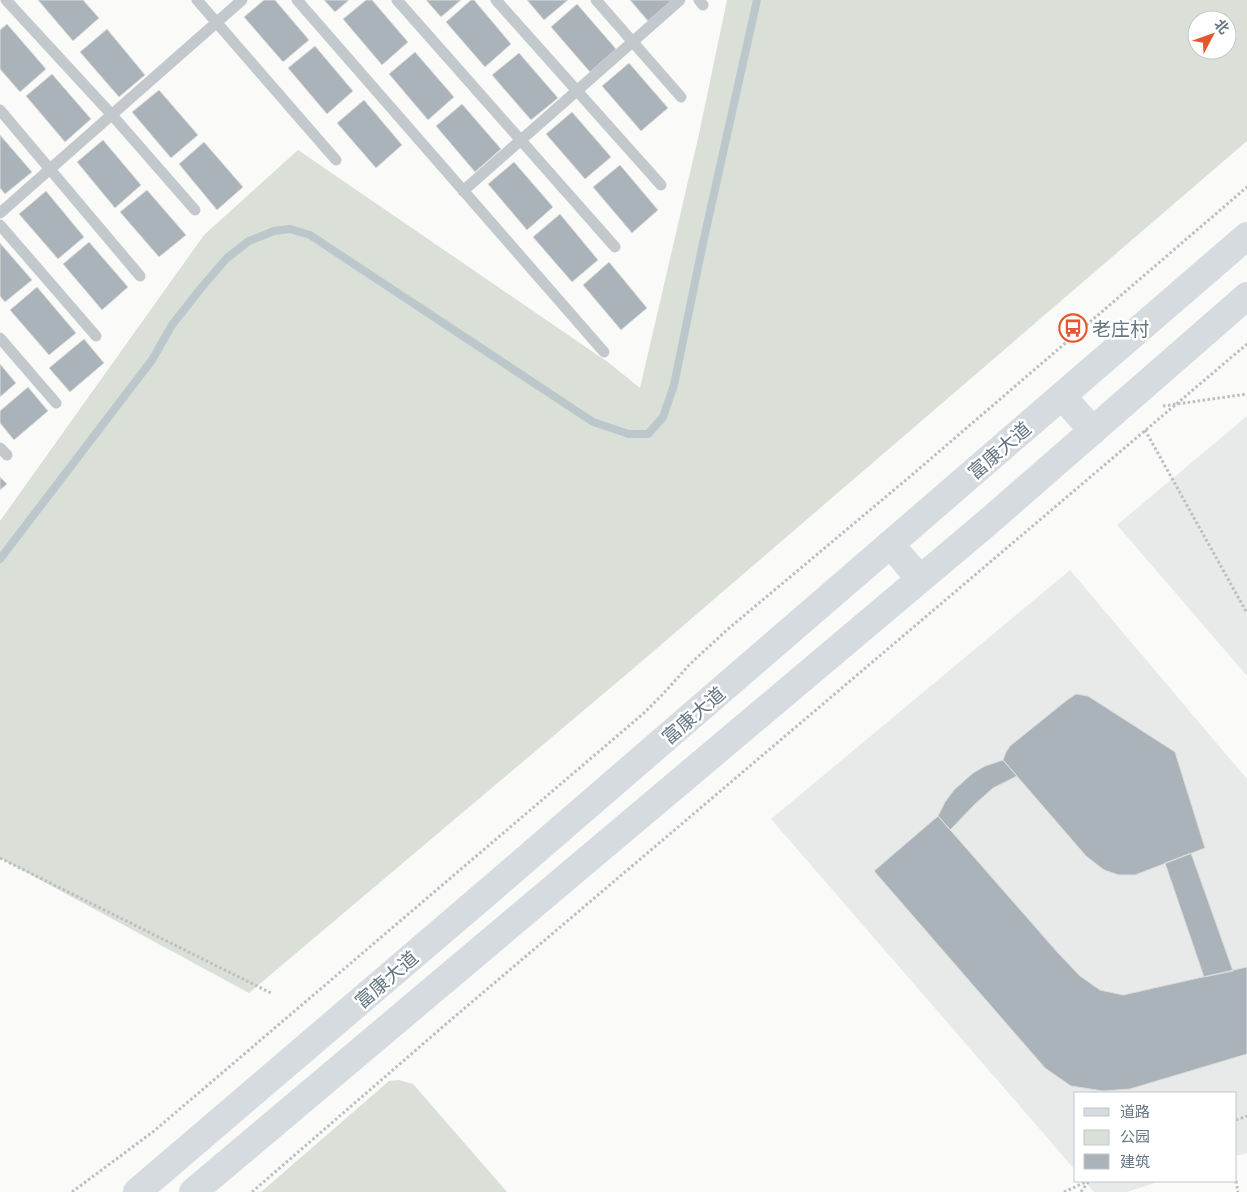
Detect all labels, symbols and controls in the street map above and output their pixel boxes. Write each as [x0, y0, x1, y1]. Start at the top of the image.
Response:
north arrow [1187, 10, 1237, 60]
text: 北 [1211, 15, 1233, 37]
bus stop icon: 老庄村 [1058, 313, 1088, 343]
place label: 老庄村 [1092, 317, 1149, 340]
street label: 富康大道 [963, 416, 1035, 484]
street label: 富康大道 [657, 681, 729, 749]
street label: 富康大道 [350, 945, 422, 1013]
legend [1074, 1092, 1237, 1182]
text: 道路 [1120, 1102, 1150, 1120]
text: 公园 [1120, 1127, 1150, 1145]
text: 建筑 [1120, 1152, 1150, 1170]

